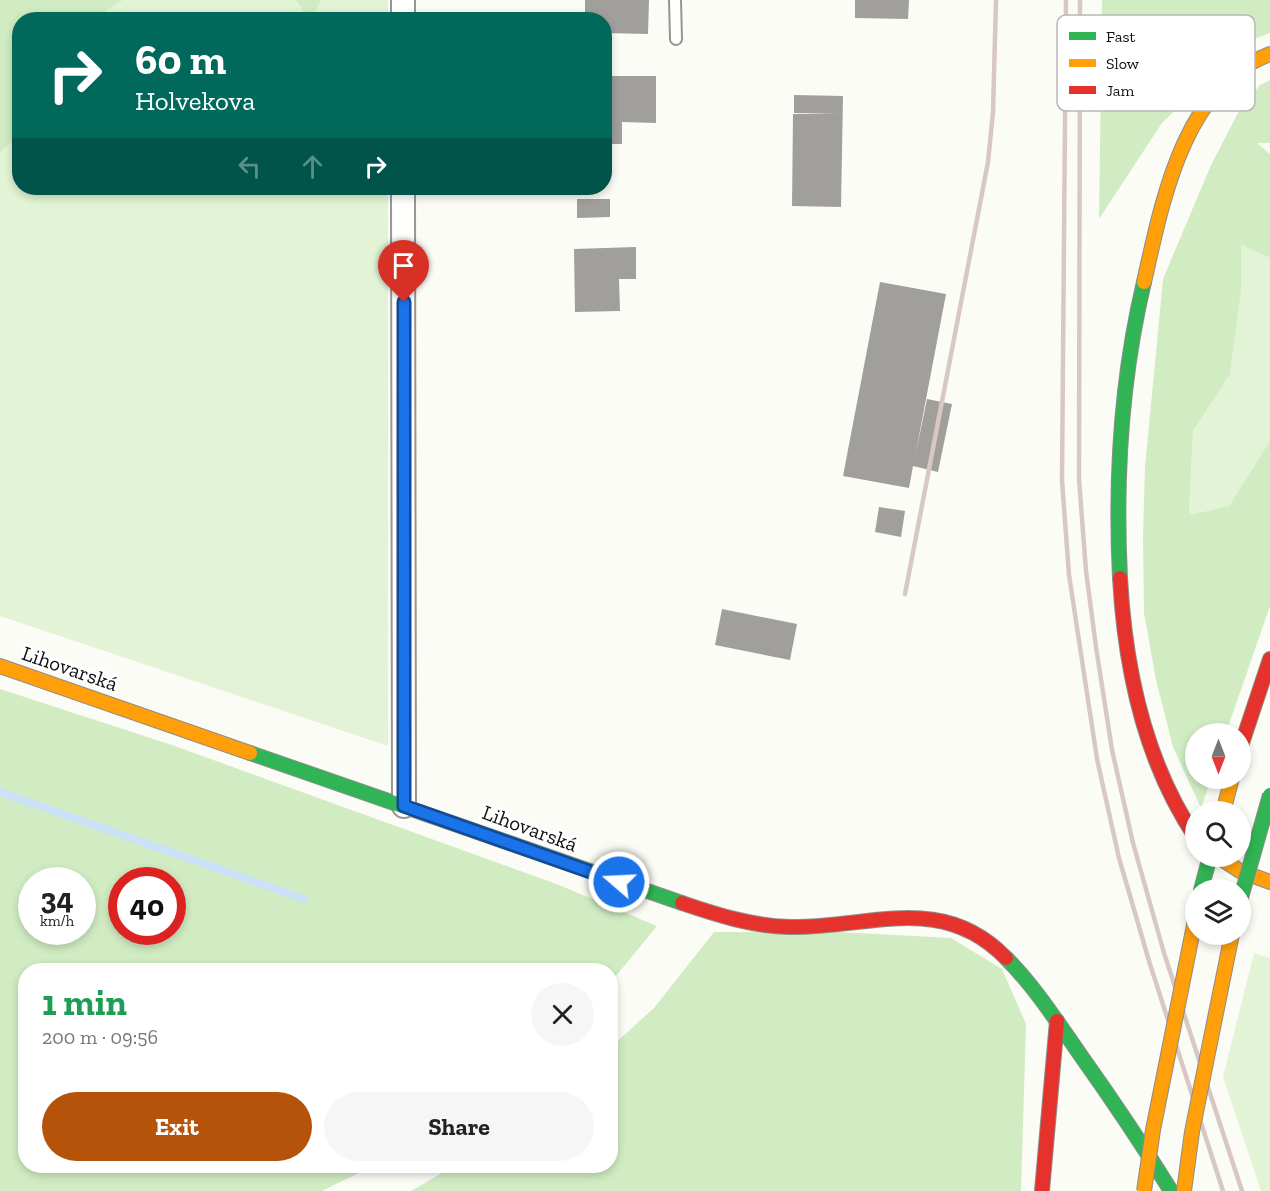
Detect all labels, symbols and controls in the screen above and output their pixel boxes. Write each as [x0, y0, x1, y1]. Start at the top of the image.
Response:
legend [1057, 15, 1255, 111]
text: Fast [1106, 27, 1135, 46]
text: 60 m [135, 34, 226, 85]
icon: right [36, 36, 114, 114]
text: Slow [1106, 54, 1140, 73]
text: Jam [1106, 81, 1135, 100]
text: Holvekova [135, 85, 255, 117]
icon: left [233, 150, 266, 183]
icon: ahead [296, 150, 329, 183]
icon: right [359, 150, 392, 183]
pin [378, 240, 429, 302]
icon: arrive [387, 249, 420, 282]
street label: Lihovarská [19, 640, 121, 696]
north arrow [1185, 723, 1251, 789]
map controls [1185, 723, 1251, 945]
street label: Lihovarská [479, 799, 581, 857]
button: search [1185, 801, 1251, 867]
position arrow [587, 850, 651, 914]
speed limit sign: 40 [108, 867, 186, 945]
button: layers [1185, 879, 1251, 945]
text: 34 [40, 881, 74, 917]
text: km/h [40, 912, 74, 930]
text: 1 min [42, 981, 127, 1024]
button: close [531, 983, 594, 1046]
text: 200 m · 09:56 [42, 1025, 158, 1049]
button: Exit [42, 1092, 312, 1161]
button: Share [324, 1092, 594, 1161]

